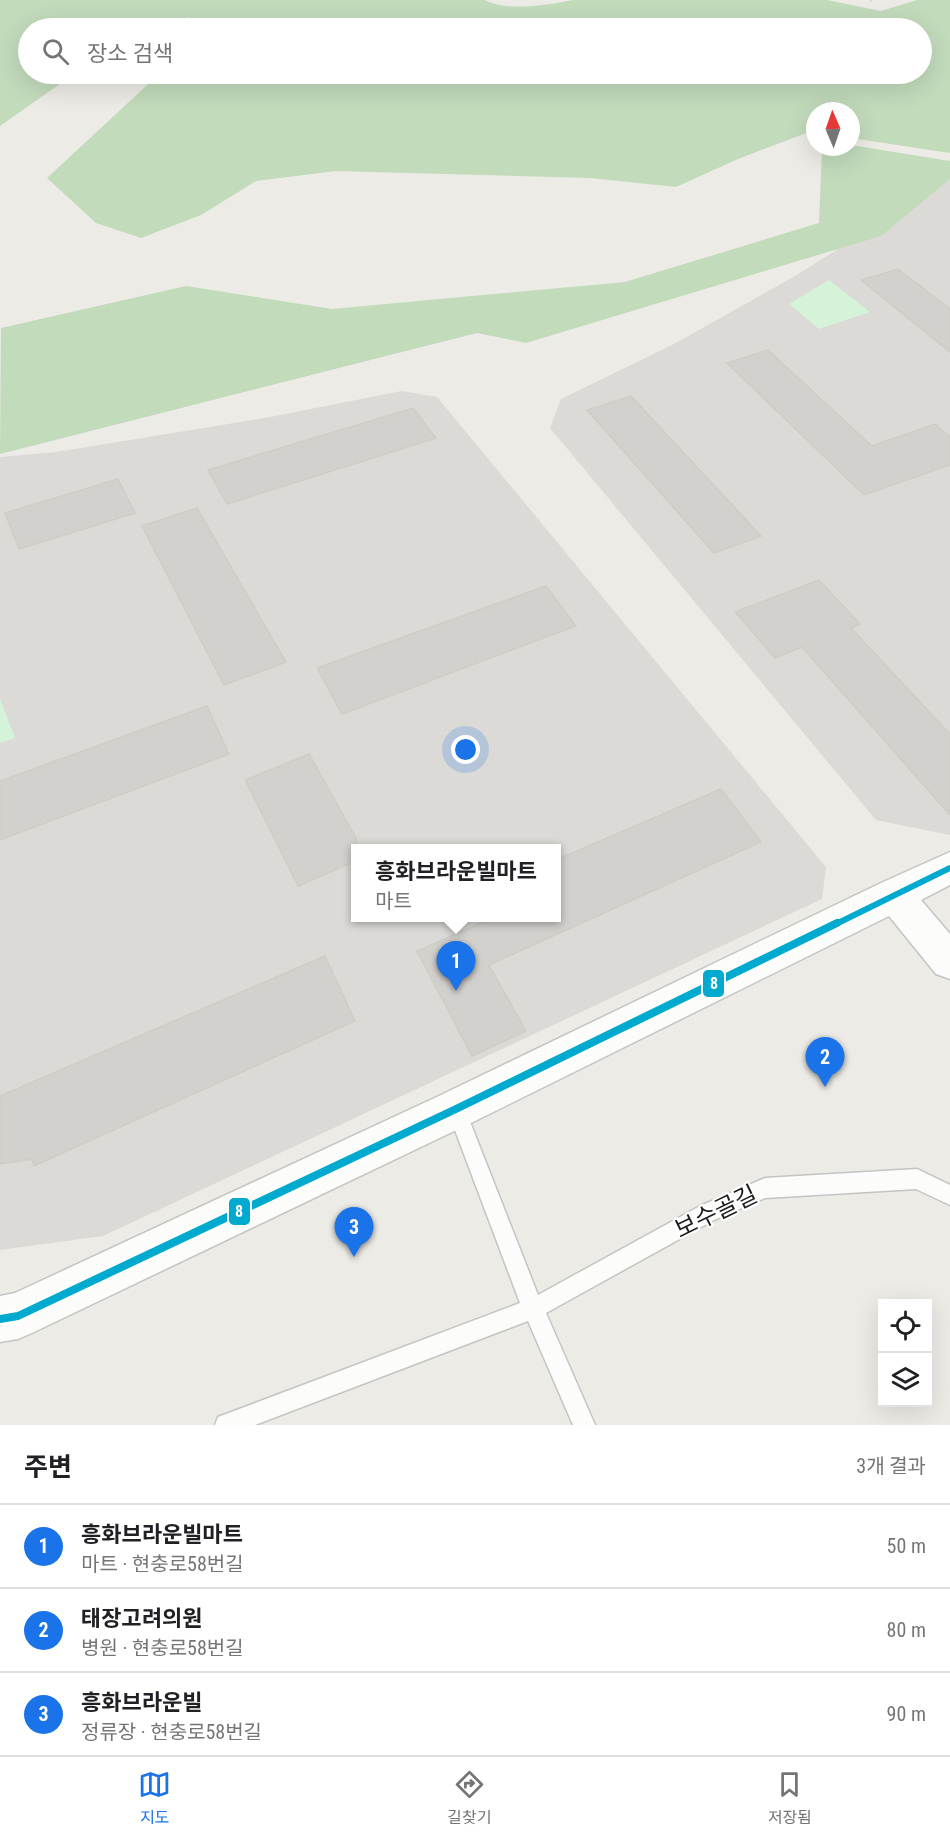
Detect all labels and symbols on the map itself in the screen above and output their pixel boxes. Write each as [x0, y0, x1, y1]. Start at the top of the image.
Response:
north arrow [806, 102, 860, 156]
your location [451, 735, 480, 764]
pin: 1 [436, 942, 476, 991]
line badge: 8 [702, 969, 725, 998]
text: 8 [710, 974, 718, 993]
pin: 2 [806, 1038, 844, 1087]
street label: 보수골길 [670, 1180, 762, 1244]
line badge: 8 [228, 1197, 251, 1226]
text: 8 [235, 1202, 243, 1221]
pin: 3 [334, 1208, 374, 1257]

